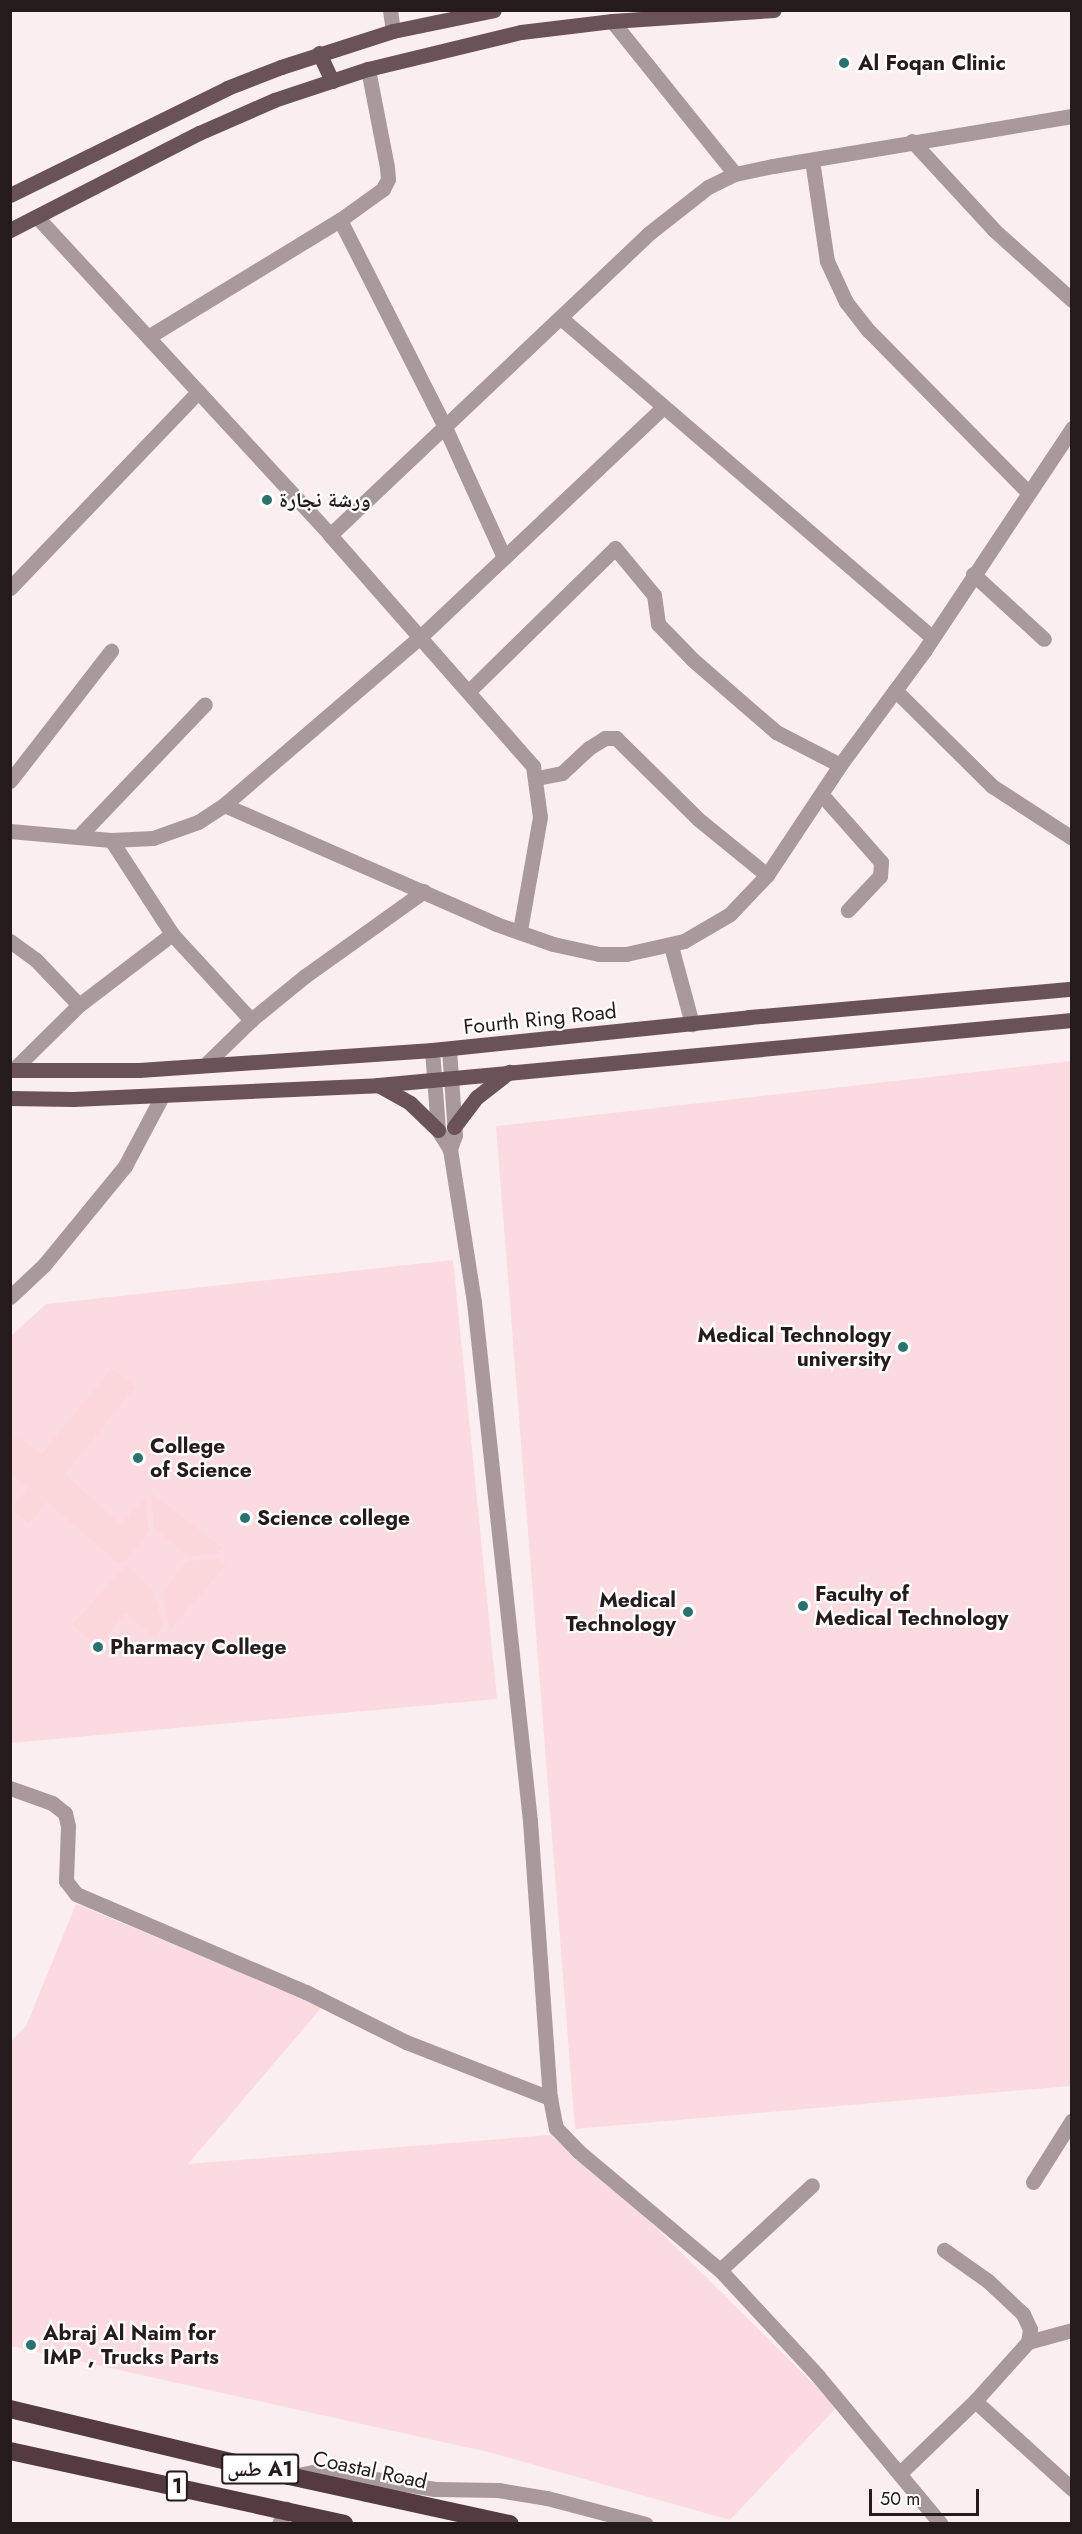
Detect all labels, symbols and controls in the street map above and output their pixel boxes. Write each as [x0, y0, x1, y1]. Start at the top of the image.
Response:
place label: Al Foqan Clinic [858, 50, 1006, 76]
marker: Al Foqan Clinic [835, 54, 853, 72]
place label: ورشة نجارة [279, 487, 371, 513]
marker: ورشة نجارة [260, 493, 274, 507]
street label: Fourth Ring Road [462, 998, 618, 1040]
place label: Medical Technology university [698, 1322, 891, 1372]
marker: Medical Technology university [896, 1340, 910, 1354]
place label: College of Science [150, 1433, 252, 1483]
marker: College of Science [131, 1451, 145, 1465]
place label: Science college [257, 1505, 410, 1531]
marker: Science college [238, 1511, 252, 1525]
place label: Faculty of Medical Technology [815, 1581, 1008, 1631]
place label: Medical Technology [566, 1587, 676, 1637]
marker: Faculty of Medical Technology [796, 1599, 810, 1613]
marker: Medical Technology [681, 1605, 695, 1619]
place label: Pharmacy College [110, 1634, 286, 1660]
marker: Pharmacy College [91, 1640, 105, 1654]
place label: Abraj Al Naim for IMP , Trucks Parts [43, 2320, 219, 2370]
marker: Abraj Al Naim for IMP , Trucks Parts [24, 2338, 38, 2352]
street label: Coastal Road [311, 2446, 429, 2494]
road number: طس A1 [221, 2452, 299, 2486]
road number: 1 [165, 2469, 189, 2503]
scale bar [872, 2477, 982, 2515]
text: 50 m [880, 2486, 920, 2512]

